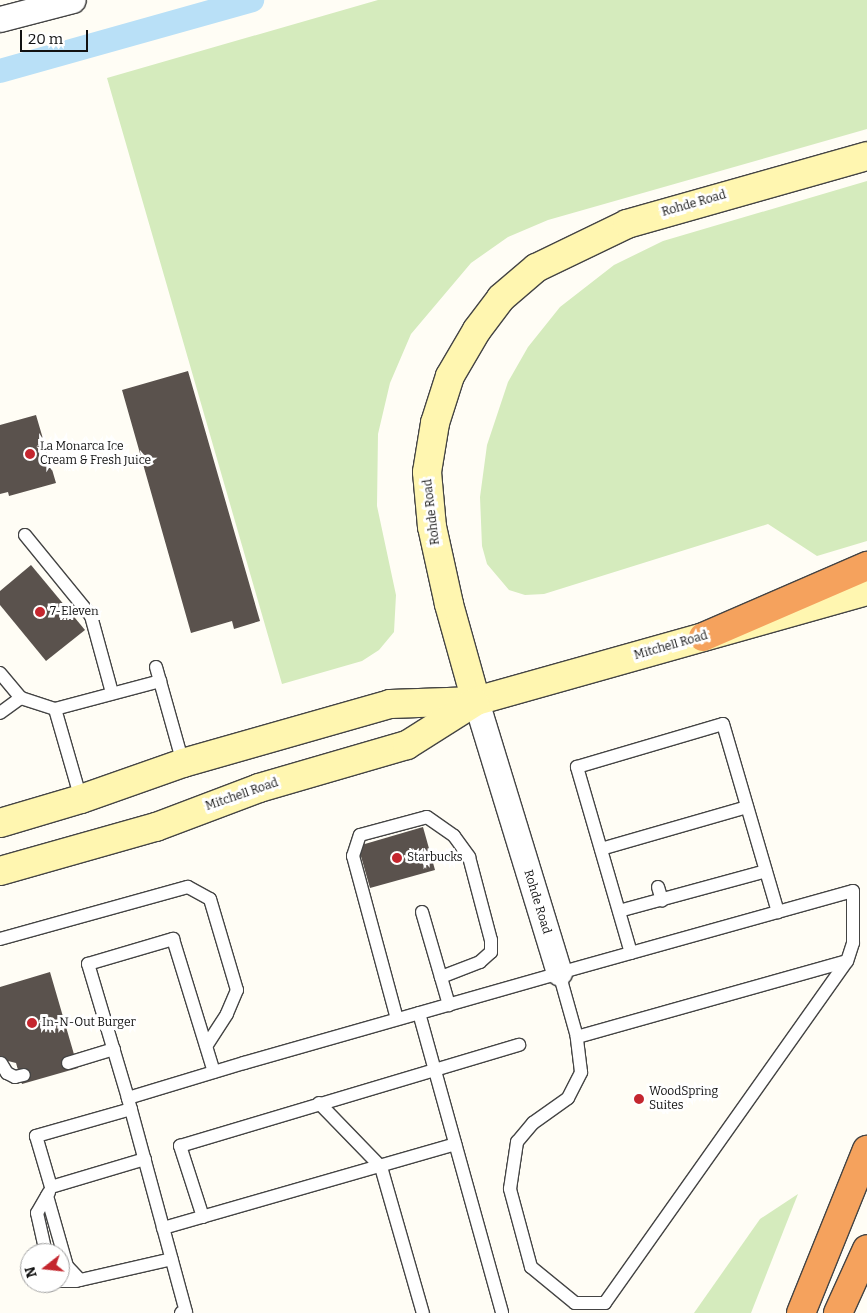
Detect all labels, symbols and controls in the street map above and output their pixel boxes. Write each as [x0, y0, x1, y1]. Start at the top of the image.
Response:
scale bar [22, 20, 90, 52]
text: 20 m [28, 30, 63, 48]
street label: Rohde Road [660, 188, 728, 220]
place label: La Monarca Ice Cream & Fresh Juice [40, 440, 151, 468]
marker: La Monarca Ice Cream & Fresh Juice [24, 448, 36, 460]
street label: Rohde Road [421, 478, 443, 546]
place label: 7-Eleven [50, 605, 99, 619]
marker: 7-Eleven [34, 606, 46, 618]
street label: Mitchell Road [633, 629, 709, 663]
street label: Mitchell Road [204, 776, 280, 814]
place label: Starbucks [407, 851, 462, 865]
marker: Starbucks [391, 852, 403, 864]
street label: Rohde Road [520, 868, 554, 936]
place label: In-N-Out Burger [42, 1016, 136, 1030]
marker: In-N-Out Burger [26, 1017, 38, 1029]
place label: WoodSpring Suites [649, 1085, 718, 1113]
marker: WoodSpring Suites [633, 1093, 645, 1105]
north arrow [20, 1243, 70, 1293]
text: N [21, 1264, 41, 1280]

